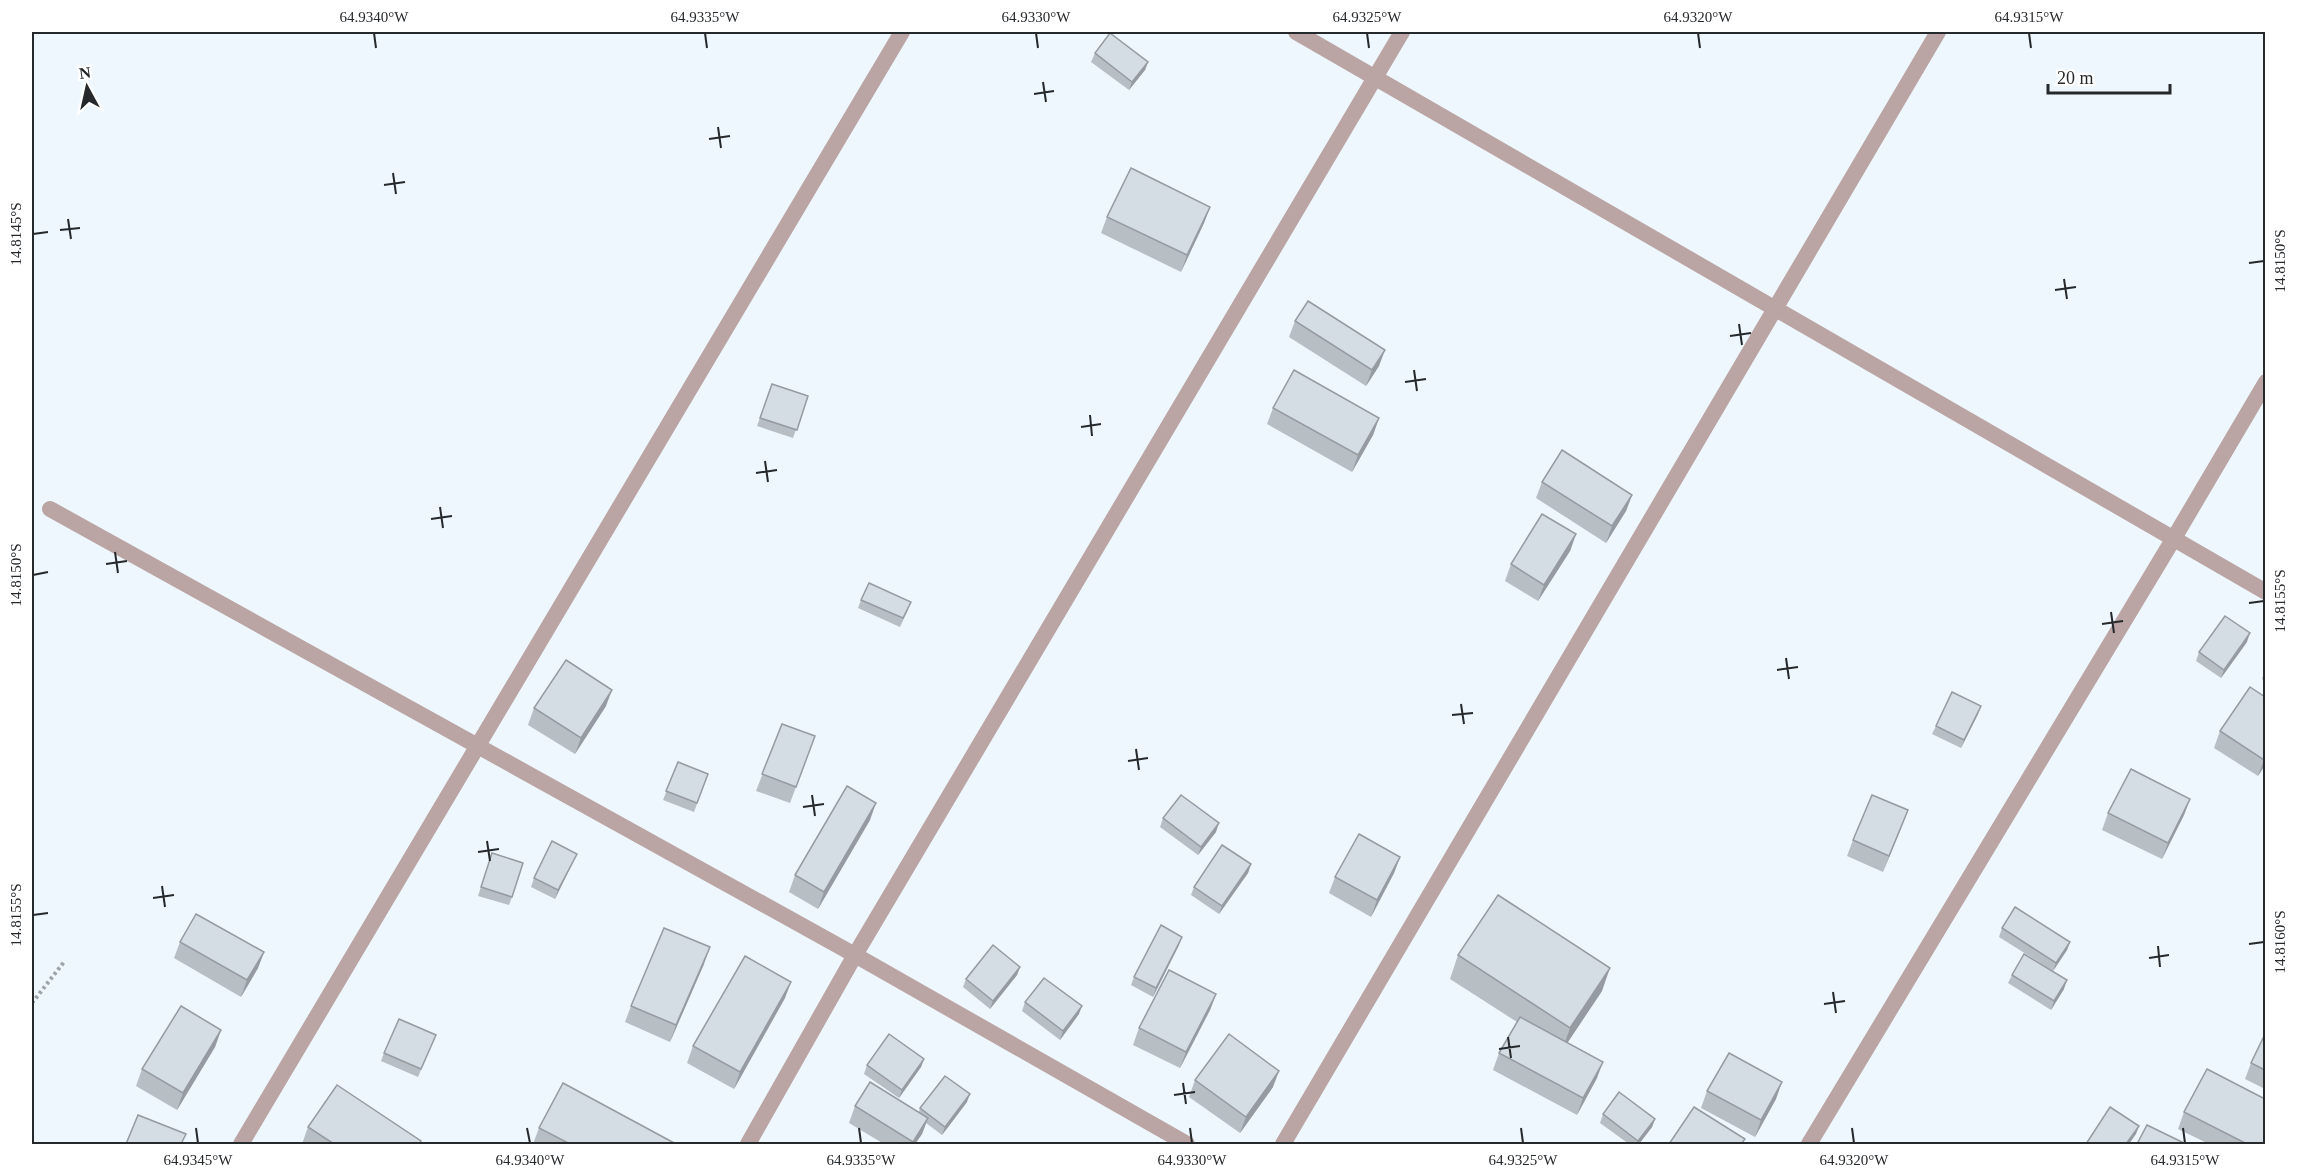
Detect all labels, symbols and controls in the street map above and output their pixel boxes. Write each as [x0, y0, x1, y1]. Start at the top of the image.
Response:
text: 64.9340°W [340, 9, 409, 25]
text: 64.9335°W [671, 9, 740, 25]
text: 64.9330°W [1002, 9, 1071, 25]
text: 64.9325°W [1333, 9, 1402, 25]
text: 64.9320°W [1664, 9, 1733, 25]
text: 64.9315°W [1995, 9, 2064, 25]
north arrow [57, 57, 117, 117]
scale bar [2048, 57, 2170, 95]
text: N [78, 63, 92, 82]
text: 20 m [2057, 68, 2094, 88]
text: 14.8145°S [8, 202, 24, 266]
text: 14.8150°S [2272, 229, 2288, 293]
text: 14.8150°S [8, 543, 24, 607]
text: 14.8155°S [2272, 569, 2288, 633]
text: 14.8155°S [8, 883, 24, 947]
text: 14.8160°S [2272, 910, 2288, 974]
text: 64.9345°W [164, 1152, 233, 1168]
text: 64.9340°W [496, 1152, 565, 1168]
text: 64.9335°W [827, 1152, 896, 1168]
text: 64.9330°W [1158, 1152, 1227, 1168]
text: 64.9325°W [1489, 1152, 1558, 1168]
text: 64.9320°W [1820, 1152, 1889, 1168]
text: 64.9315°W [2151, 1152, 2220, 1168]

